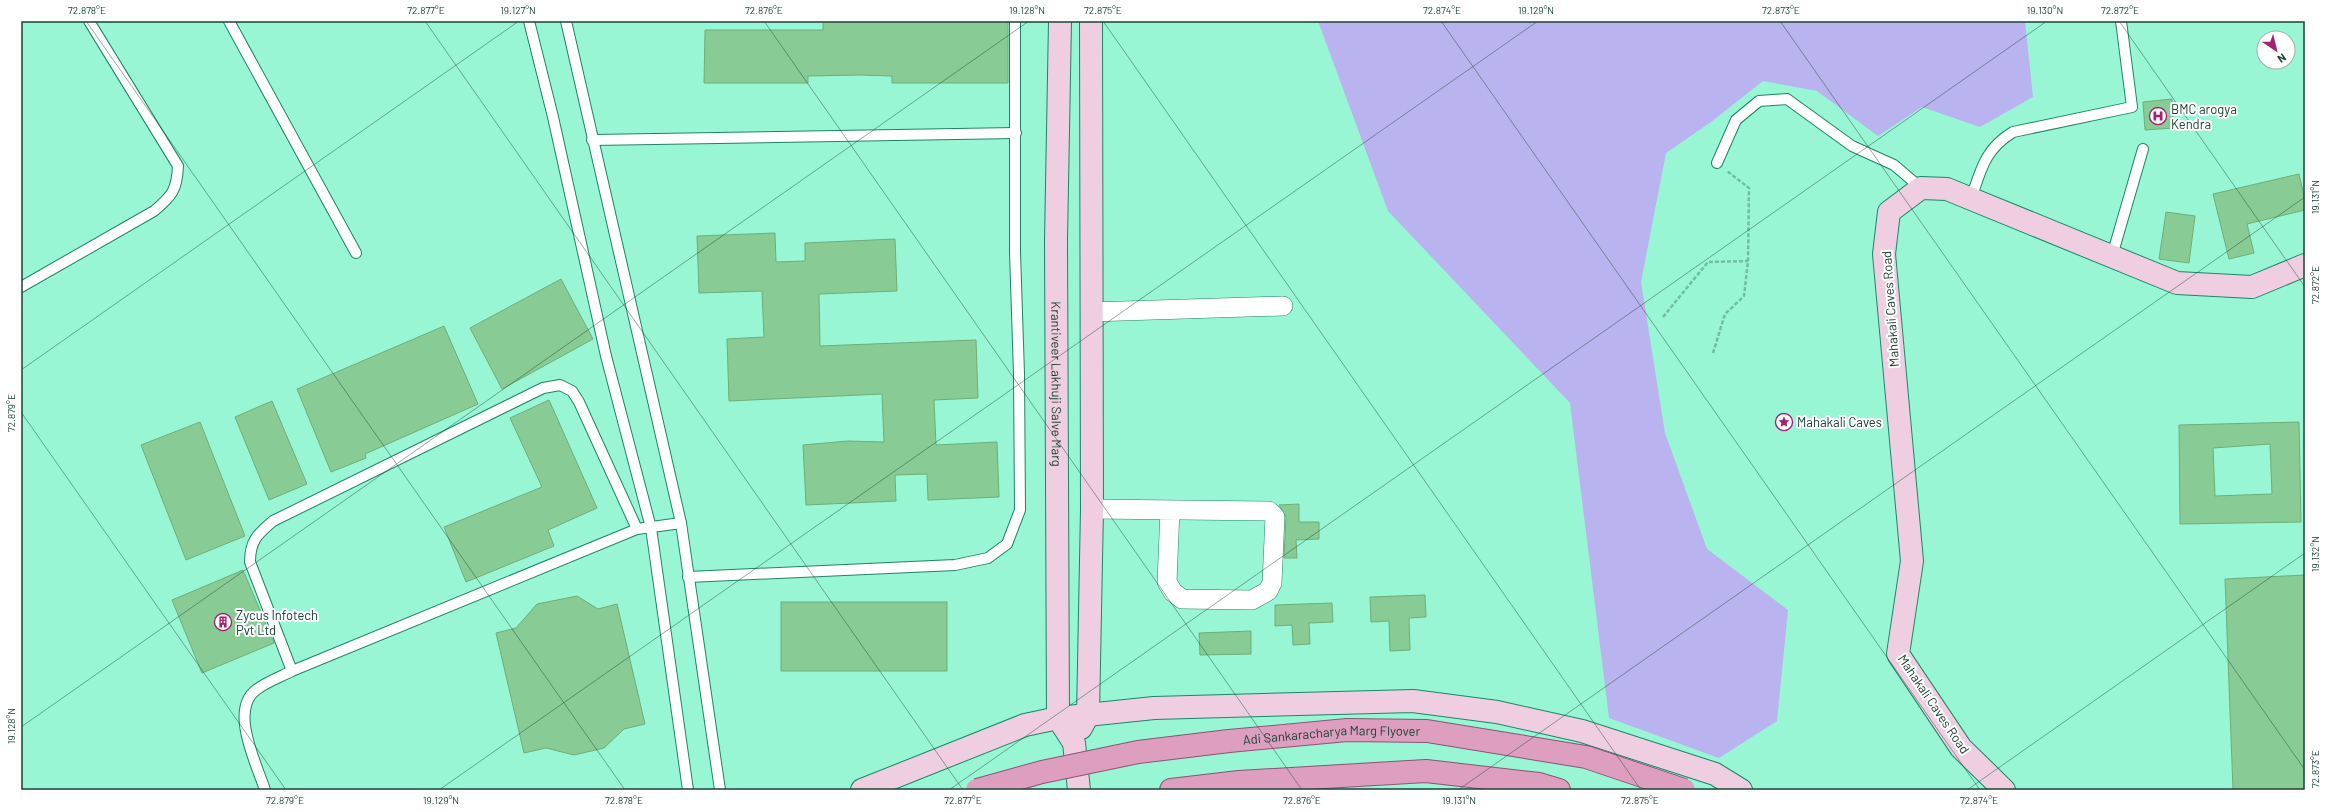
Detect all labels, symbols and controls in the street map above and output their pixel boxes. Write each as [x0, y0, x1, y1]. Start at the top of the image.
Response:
text: 72.878°E [68, 4, 106, 16]
text: 72.877°E [407, 4, 445, 16]
text: 19.127°N [500, 4, 536, 16]
text: 72.876°E [745, 4, 783, 16]
text: 19.128°N [1009, 4, 1045, 16]
text: 72.875°E [1084, 4, 1122, 16]
text: 72.874°E [1423, 4, 1461, 16]
text: 19.129°N [1518, 4, 1554, 16]
text: 72.873°E [1762, 4, 1800, 16]
text: 19.130°N [2027, 4, 2063, 16]
text: 72.872°E [2101, 4, 2139, 16]
north arrow [2256, 30, 2296, 70]
text: N [2275, 51, 2289, 66]
place label: BMC arogya Kendra [2171, 101, 2237, 132]
hospital icon: BMC arogya Kendra [2148, 106, 2168, 126]
text: 19.131°N [2309, 180, 2321, 214]
street label: Mahakali Caves Road [1878, 250, 1902, 368]
text: 72.872°E [2309, 266, 2321, 304]
street label: Krantiveer Lakhuji Salve Marg [1048, 301, 1065, 467]
text: 72.879°E [5, 394, 17, 432]
place icon: Mahakali Caves [1774, 412, 1794, 432]
place label: Mahakali Caves [1797, 414, 1882, 430]
text: 19.132°N [2309, 536, 2321, 572]
place label: Zycus Infotech Pvt Ltd [236, 607, 318, 638]
building icon: Zycus Infotech Pvt Ltd [213, 612, 233, 632]
street label: Mahakali Caves Road [1895, 651, 1973, 757]
text: 19.128°N [5, 708, 17, 744]
street label: Adi Sankaracharya Marg Flyover [1242, 722, 1421, 748]
text: 72.873°E [2309, 750, 2321, 788]
text: 72.879°E [266, 794, 304, 806]
text: 19.129°N [423, 794, 459, 806]
text: 72.878°E [605, 794, 643, 806]
text: 72.877°E [944, 794, 982, 806]
text: 72.876°E [1283, 794, 1321, 806]
text: 19.131°N [1442, 794, 1476, 806]
text: 72.875°E [1621, 794, 1659, 806]
text: 72.874°E [1960, 794, 1998, 806]

